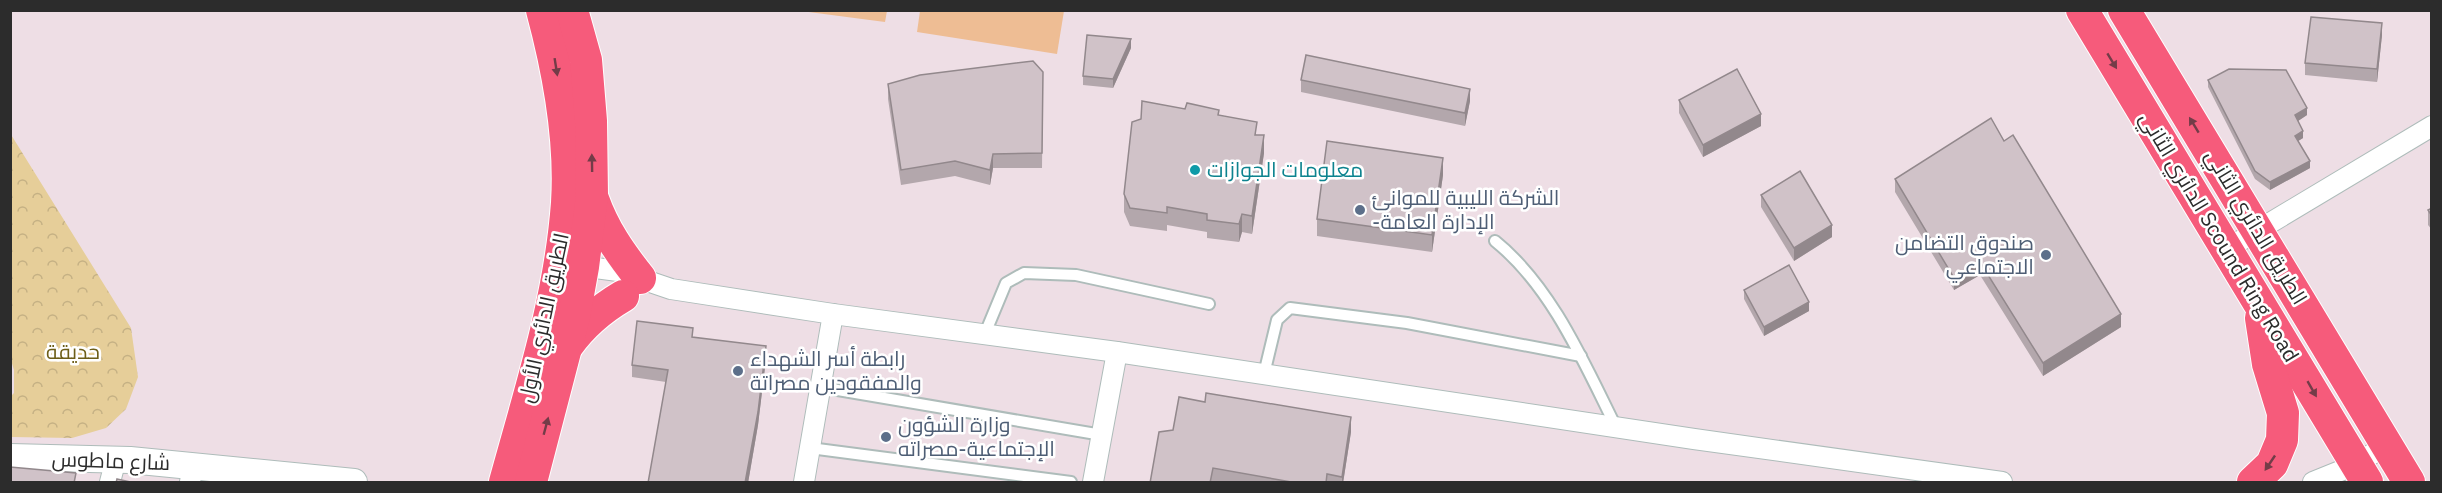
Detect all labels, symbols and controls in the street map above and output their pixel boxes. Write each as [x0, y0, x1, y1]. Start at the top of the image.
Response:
one-way arrow [2107, 53, 2118, 69]
one-way arrow [551, 58, 560, 77]
street label: الدائري الثاني Scound Ring Road [2131, 106, 2306, 368]
one-way arrow [2188, 117, 2199, 133]
street label: الطريق الدائري الثاني [2197, 144, 2314, 311]
one-way arrow [587, 154, 597, 173]
place label: معلومات الجوازات [1207, 155, 1363, 183]
marker: معلومات الجوازات [1188, 163, 1202, 177]
place label: الشركة الليبية للموانئ -الإدارة العامة [1372, 183, 1560, 235]
marker: الشركة الليبية للموانئ -الإدارة العامة [1353, 203, 1367, 217]
place label: صندوق التضامن الاجتماعي [1895, 228, 2034, 283]
street label: الطريق الدائري الأول [511, 230, 578, 406]
marker: صندوق التضامن الاجتماعي [2039, 248, 2053, 262]
park label: حديقة [46, 337, 100, 365]
place label: رابطة أسر الشهداء والمفقودين مصراتة [750, 344, 922, 396]
marker: رابطة أسر الشهداء والمفقودين مصراتة [731, 364, 745, 378]
one-way arrow [2307, 381, 2317, 398]
place label: وزارة الشؤون الإجتماعية-مصراته [898, 410, 1055, 462]
one-way arrow [542, 417, 551, 435]
marker: وزارة الشؤون الإجتماعية-مصراته [879, 430, 893, 444]
street label: شارع ماطوس [51, 444, 171, 477]
one-way arrow [2265, 455, 2276, 472]

